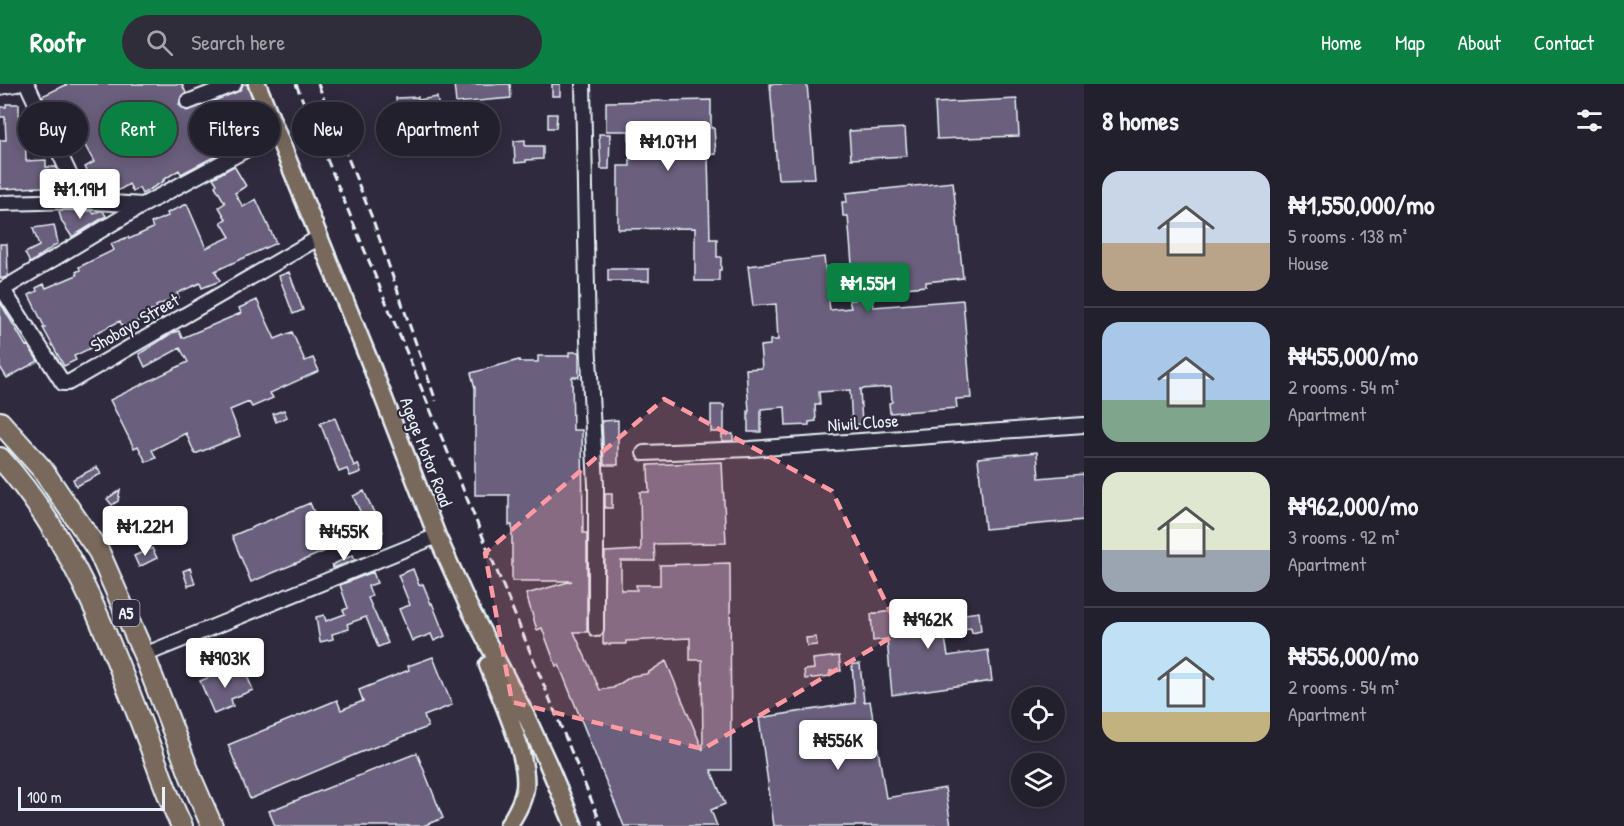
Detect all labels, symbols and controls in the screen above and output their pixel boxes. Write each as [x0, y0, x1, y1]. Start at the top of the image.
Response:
search box [122, 15, 542, 69]
text: Roofr [30, 23, 86, 61]
icon: search [143, 26, 176, 59]
text: Search here [191, 27, 285, 57]
text: Home [1321, 28, 1362, 57]
text: Map [1395, 28, 1425, 57]
text: About [1458, 28, 1501, 57]
text: Contact [1534, 28, 1594, 57]
chip: Buy [18, 102, 88, 156]
chip: Rent [100, 102, 177, 156]
chip: Filters [189, 102, 280, 156]
chip: New [292, 102, 364, 156]
chip: Apartment [376, 102, 500, 156]
text: 8 homes [1102, 103, 1179, 138]
icon: filters [1573, 104, 1606, 137]
pin: ₦1.07M [619, 121, 717, 172]
text: ₦1.07M [640, 127, 696, 154]
pin: ₦1.19M [31, 169, 129, 220]
text: ₦1.19M [54, 175, 106, 202]
text: ₦1,550,000/mo [1288, 187, 1434, 222]
icon: home [1150, 195, 1222, 267]
text: 5 rooms · 138 m² [1288, 222, 1407, 249]
text: House [1288, 249, 1329, 276]
pin: ₦1.55M [819, 263, 917, 314]
text: ₦1.55M [841, 269, 895, 296]
street label: Shobayo Street [86, 287, 184, 358]
text: ₦455,000/mo [1288, 338, 1418, 373]
icon: home [1150, 346, 1222, 418]
text: 2 rooms · 54 m² [1288, 373, 1399, 400]
street label: Agege Motor Road [394, 394, 459, 510]
text: Apartment [1288, 400, 1366, 427]
street label: Niwil Close [827, 408, 899, 437]
text: ₦962,000/mo [1288, 488, 1418, 523]
icon: home [1150, 496, 1222, 568]
pin: ₦1.22M [96, 506, 194, 557]
pin: ₦455K [302, 511, 386, 562]
text: ₦1.22M [117, 512, 173, 539]
text: ₦455K [319, 517, 369, 544]
text: 3 rooms · 92 m² [1288, 523, 1399, 550]
text: Apartment [1288, 550, 1366, 577]
pin: ₦962K [886, 599, 970, 650]
road number: A5 [112, 600, 140, 626]
text: ₦962K [903, 605, 953, 632]
pin: ₦903K [183, 638, 267, 689]
text: ₦556,000/mo [1288, 638, 1419, 673]
text: ₦903K [200, 644, 250, 671]
icon: home [1150, 646, 1222, 718]
text: 2 rooms · 54 m² [1288, 673, 1399, 700]
map controls [1011, 687, 1065, 807]
button: locate [1011, 687, 1065, 741]
text: Apartment [1288, 700, 1366, 727]
pin: ₦556K [796, 720, 880, 771]
text: ₦556K [813, 726, 863, 753]
button: layers [1011, 753, 1065, 807]
scale bar [18, 784, 165, 812]
text: 100 m [27, 786, 62, 808]

